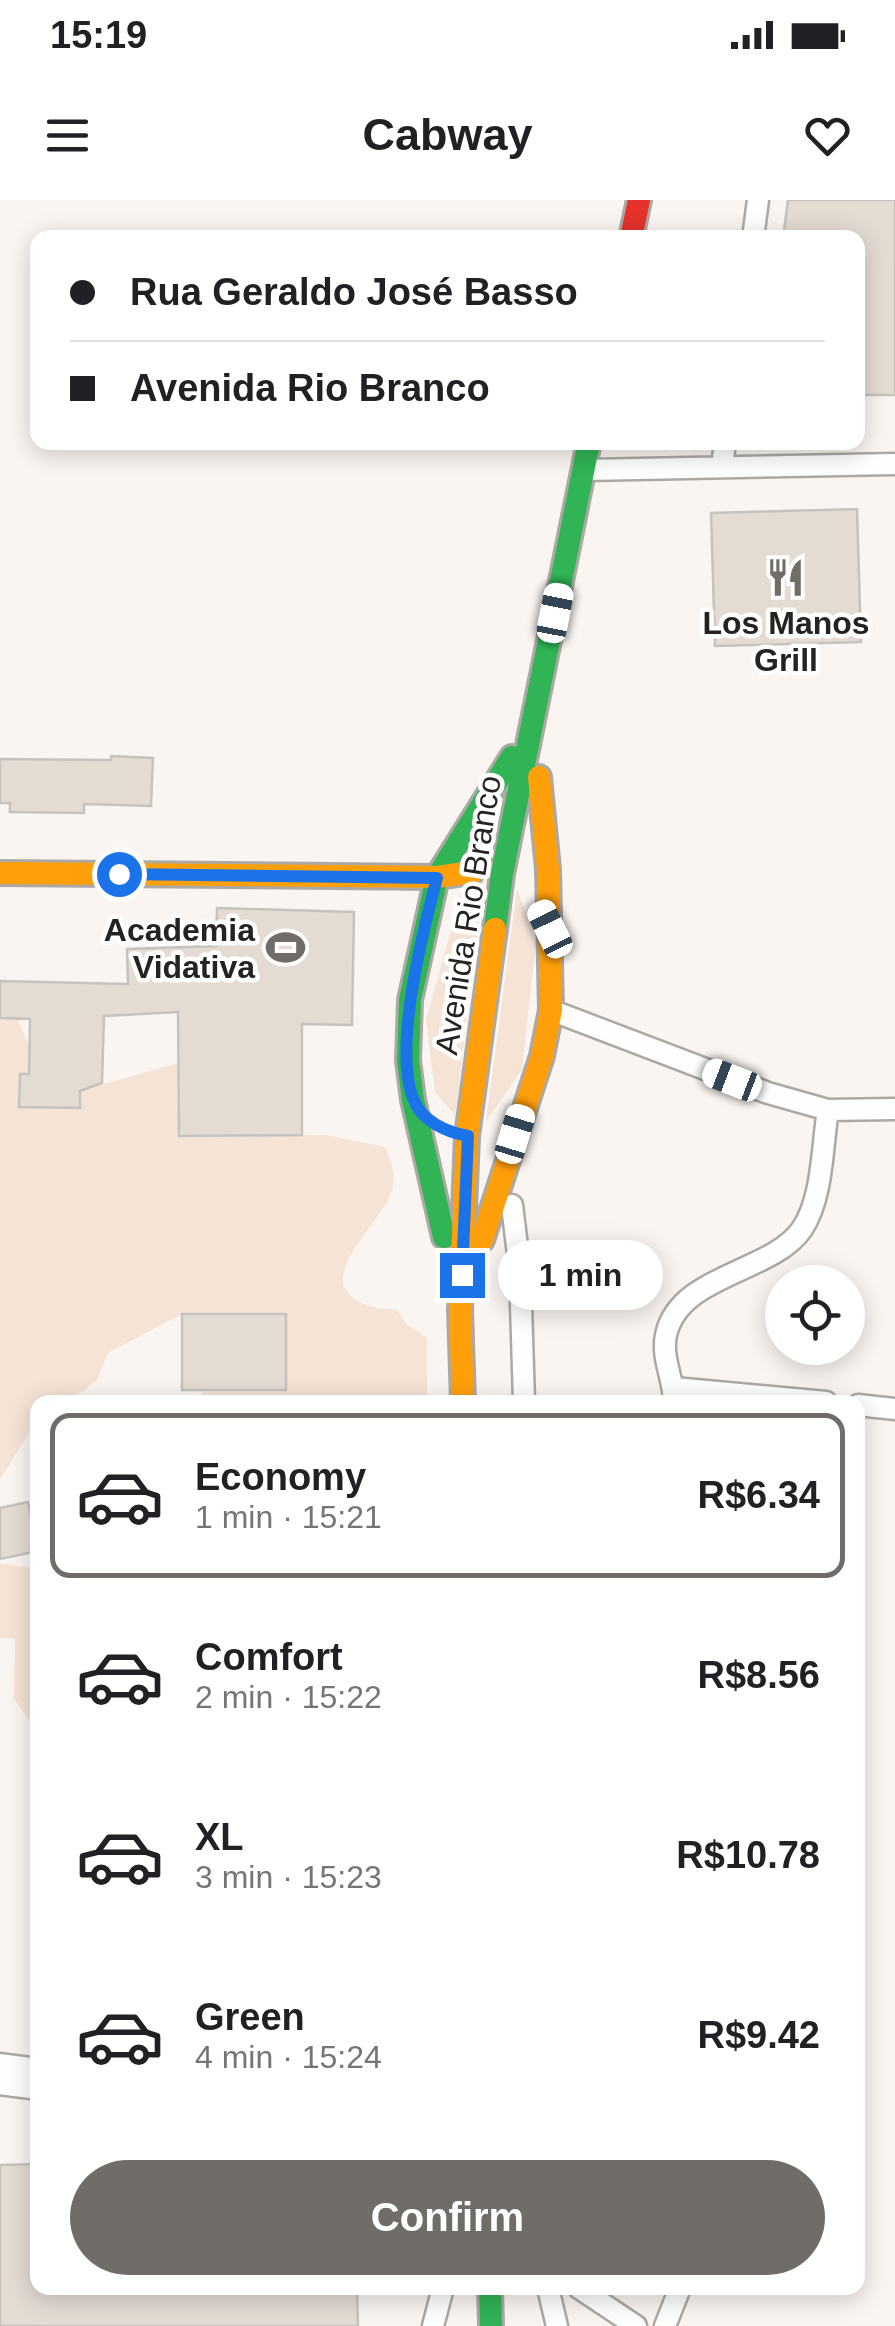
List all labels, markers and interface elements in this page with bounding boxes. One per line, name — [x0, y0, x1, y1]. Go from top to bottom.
text: 15:19 — [50, 14, 147, 56]
icon: menu — [40, 108, 95, 163]
icon: heart — [800, 108, 855, 163]
text: Cabway — [362, 109, 533, 160]
text: Rua Geraldo José Basso — [130, 271, 578, 313]
text: Avenida Rio Branco — [130, 367, 490, 409]
restaurant icon: Los Manos Grill — [765, 557, 807, 599]
car — [535, 581, 575, 645]
place label: Los Manos Grill — [702, 605, 870, 678]
street label: Avenida Rio Branco — [428, 773, 508, 1057]
route start — [97, 852, 142, 897]
car — [523, 895, 577, 963]
place label: Academia Vidativa — [104, 912, 255, 985]
sports icon: Academia Vidativa — [264, 927, 306, 969]
car — [699, 1055, 765, 1105]
car — [492, 1101, 538, 1167]
callout: 1 min — [497, 1240, 662, 1310]
route end — [440, 1253, 485, 1298]
text: 1 min — [539, 1257, 622, 1293]
map controls — [765, 1265, 865, 1365]
button: locate — [765, 1265, 865, 1365]
icon: car — [75, 1451, 165, 1541]
text: Economy — [195, 1456, 366, 1498]
text: R$6.34 — [697, 1474, 820, 1516]
text: 1 min · 15:21 — [195, 1499, 382, 1535]
icon: car — [75, 1631, 165, 1721]
text: Comfort — [195, 1636, 343, 1678]
text: R$8.56 — [697, 1654, 820, 1696]
text: 2 min · 15:22 — [195, 1679, 382, 1715]
icon: car — [75, 1811, 165, 1901]
text: XL — [195, 1816, 244, 1858]
text: R$10.78 — [676, 1834, 820, 1876]
text: 3 min · 15:23 — [195, 1859, 382, 1895]
icon: car — [75, 1991, 165, 2081]
text: Green — [195, 1996, 305, 2038]
text: R$9.42 — [697, 2014, 820, 2056]
text: 4 min · 15:24 — [195, 2039, 382, 2075]
button: Confirm — [70, 2160, 825, 2275]

